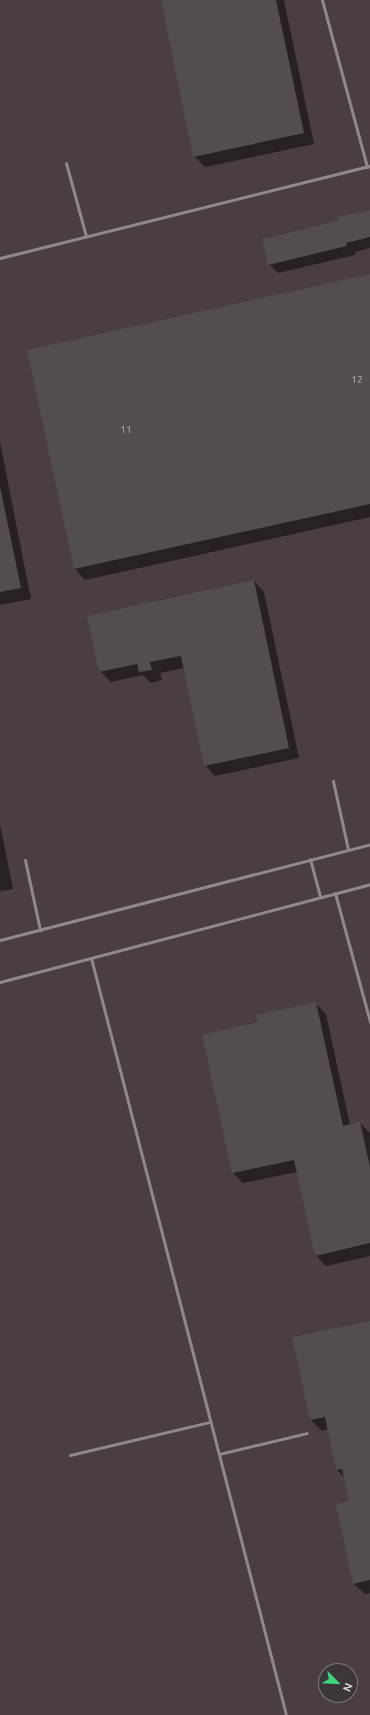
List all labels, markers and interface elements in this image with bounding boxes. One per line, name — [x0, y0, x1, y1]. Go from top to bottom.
house number: 12 — [351, 374, 363, 386]
house number: 11 — [120, 424, 132, 436]
north arrow — [318, 1663, 358, 1703]
text: N — [341, 1681, 355, 1694]

